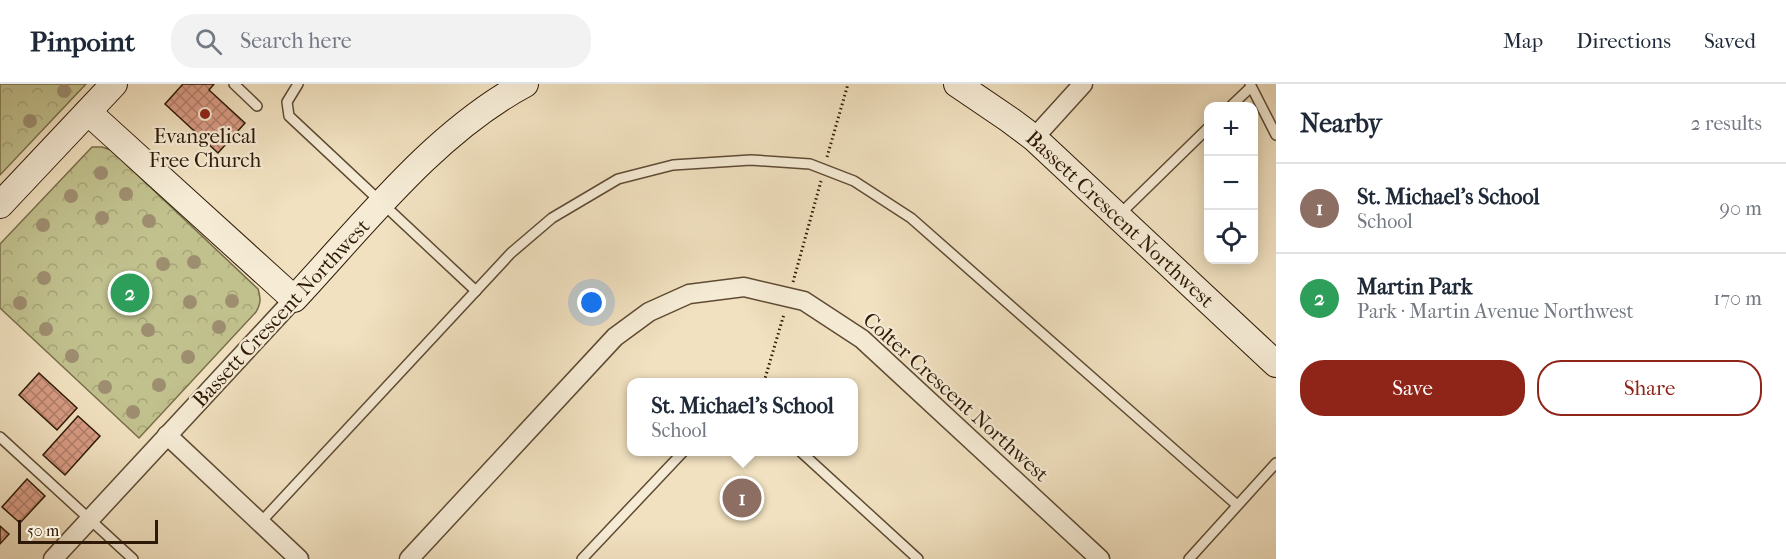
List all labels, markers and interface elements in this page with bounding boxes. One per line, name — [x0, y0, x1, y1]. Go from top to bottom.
search box — [171, 14, 591, 68]
text: Pinpoint — [30, 25, 135, 58]
icon: search — [192, 25, 225, 58]
text: Search here — [240, 28, 352, 54]
text: Map — [1503, 29, 1543, 53]
text: Directions — [1576, 29, 1671, 53]
text: Saved — [1704, 29, 1756, 53]
map controls — [1204, 102, 1258, 264]
button: + — [1204, 102, 1258, 156]
marker: Evangelical Free Church — [198, 107, 212, 121]
text: Nearby — [1300, 108, 1382, 139]
text: 2 results — [1691, 112, 1762, 135]
place label: Evangelical Free Church — [149, 124, 262, 172]
street label: Bassett Crescent Northwest — [1021, 126, 1219, 313]
button: − — [1204, 156, 1258, 210]
text: St. Michael's School — [1357, 184, 1540, 210]
text: 1 — [1316, 197, 1323, 220]
text: 90 m — [1720, 197, 1762, 220]
button: locate — [1204, 210, 1258, 264]
text: School — [1357, 210, 1413, 233]
street label: Bassett Crescent Northwest — [188, 214, 375, 412]
pin: 2 — [110, 270, 150, 316]
text: Martin Park — [1357, 274, 1472, 300]
text: 2 — [1314, 287, 1325, 310]
text: 170 m — [1713, 287, 1762, 310]
your location — [577, 288, 606, 317]
text: Park · Martin Avenue Northwest — [1357, 300, 1634, 323]
street label: Colter Crescent Northwest — [858, 307, 1054, 487]
button: Save — [1300, 360, 1525, 416]
button: Share — [1537, 360, 1762, 416]
popup — [627, 378, 858, 456]
text: St. Michael's School — [651, 393, 834, 419]
text: School — [651, 419, 707, 442]
pin: 1 — [722, 476, 762, 520]
scale bar — [18, 517, 158, 544]
text: 50 m — [27, 521, 59, 540]

